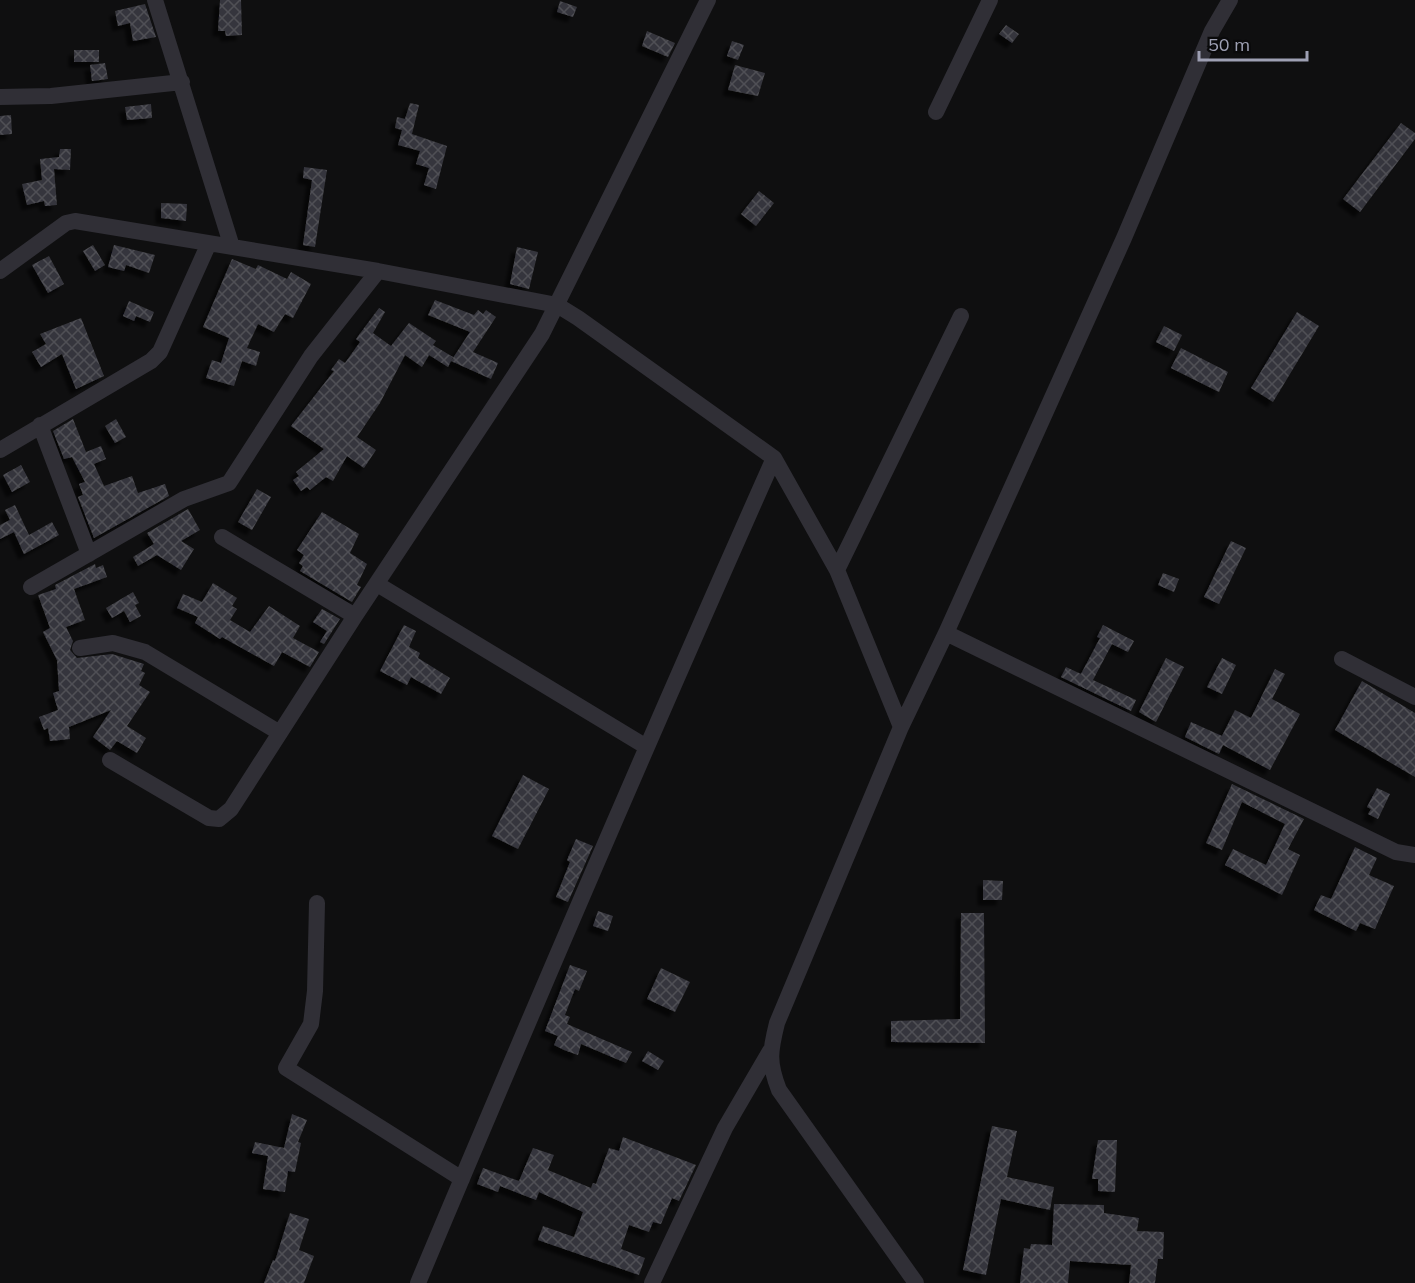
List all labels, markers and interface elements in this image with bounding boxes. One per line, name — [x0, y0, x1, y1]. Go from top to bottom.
scale bar — [1199, 24, 1307, 62]
text: 50 m — [1208, 33, 1250, 56]

